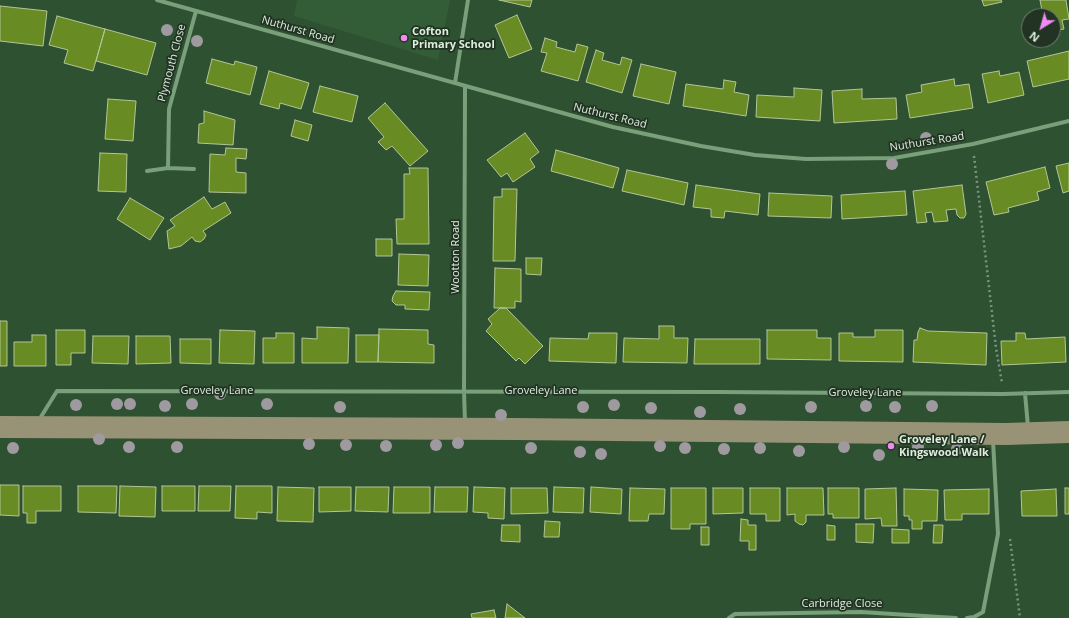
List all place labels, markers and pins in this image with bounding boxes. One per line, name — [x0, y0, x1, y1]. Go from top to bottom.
place label: Cofton Primary School — [412, 25, 495, 51]
marker: Cofton Primary School — [399, 33, 409, 43]
place label: Groveley Lane / Kingswood Walk — [899, 433, 989, 459]
marker: Groveley Lane / Kingswood Walk — [886, 441, 896, 451]

